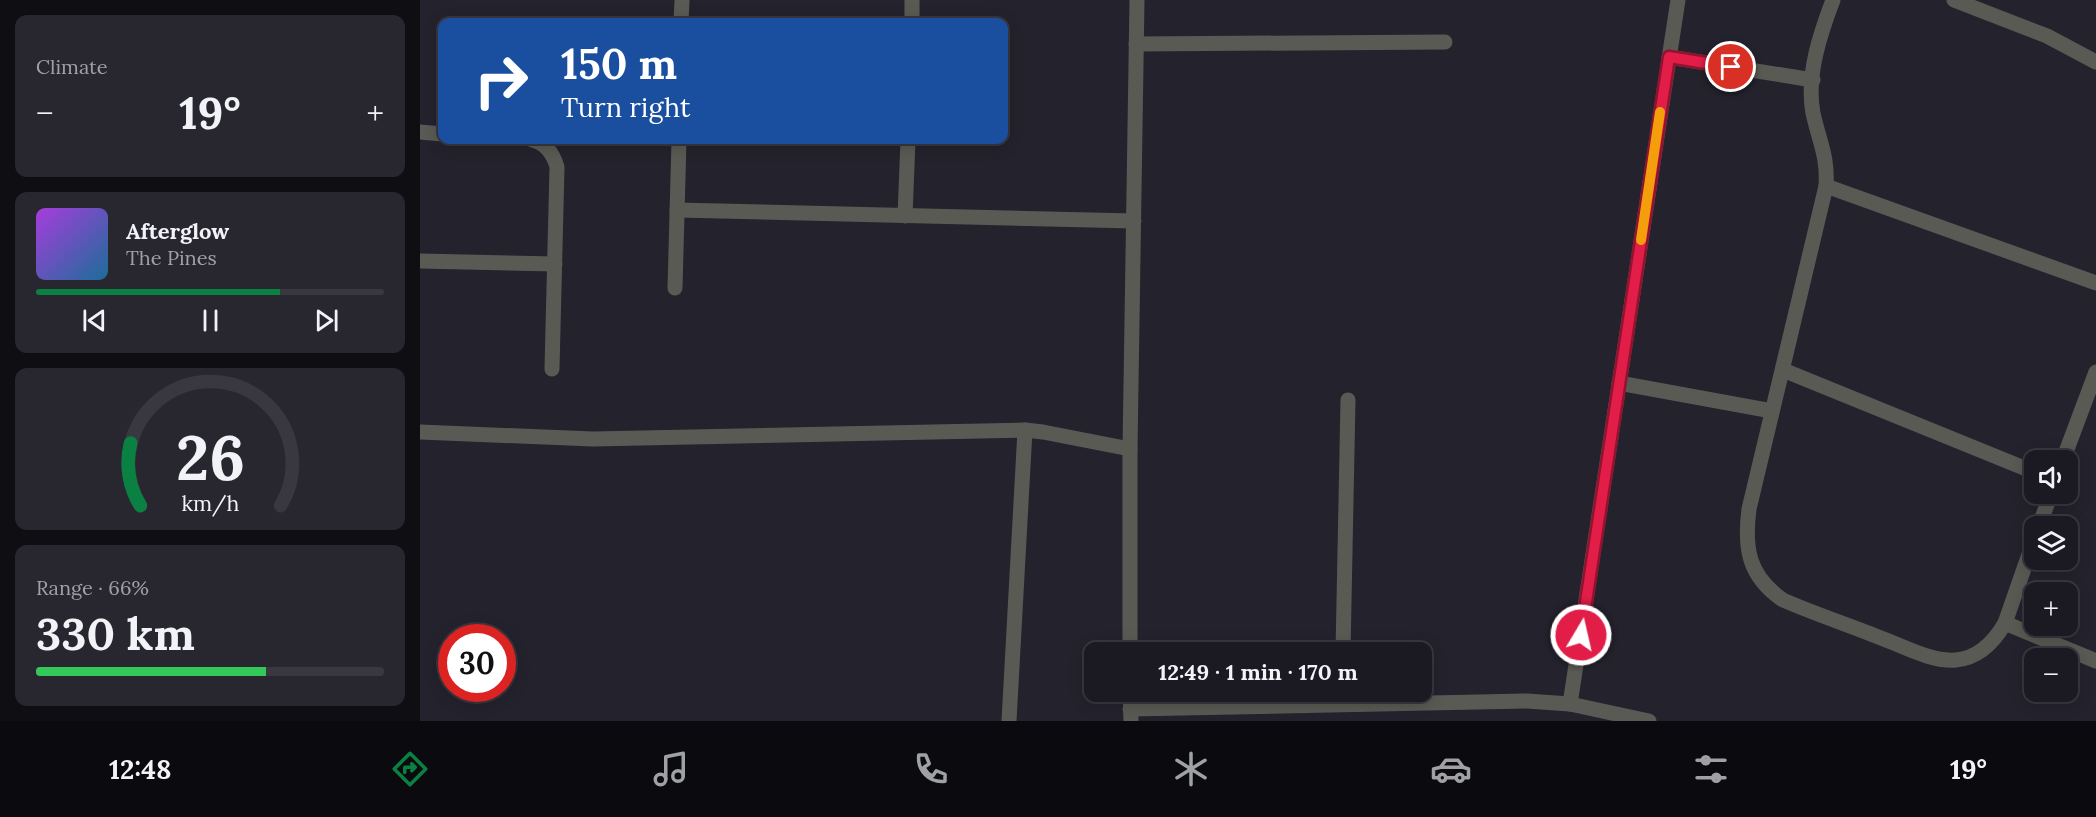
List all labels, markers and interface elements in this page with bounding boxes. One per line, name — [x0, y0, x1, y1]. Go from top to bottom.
text: 150 m — [561, 37, 677, 91]
pin — [1705, 41, 1756, 92]
icon: right — [462, 42, 540, 120]
icon: arrive — [1714, 50, 1747, 83]
text: Climate — [36, 54, 108, 79]
text: 19° — [179, 84, 241, 141]
text: Turn right — [561, 90, 690, 124]
text: − — [36, 92, 54, 134]
text: + — [366, 92, 384, 134]
text: Afterglow — [126, 217, 229, 245]
text: The Pines — [126, 245, 217, 270]
icon: previous — [78, 304, 111, 337]
icon: pause — [194, 304, 227, 337]
icon: next — [310, 304, 343, 337]
text: 26 — [175, 417, 245, 497]
map controls — [2024, 450, 2078, 702]
button: sound — [2024, 450, 2078, 504]
text: km/h — [181, 489, 239, 517]
button: layers — [2024, 516, 2078, 570]
text: Range · 66% — [36, 575, 149, 600]
button: + — [2024, 582, 2078, 636]
position arrow — [1549, 603, 1613, 667]
text: 330 km — [36, 605, 195, 662]
speed limit sign: 30 — [438, 624, 516, 702]
button: − — [2024, 648, 2078, 702]
text: 12:49 · 1 min · 170 m — [1158, 658, 1358, 686]
icon: directions — [389, 748, 431, 790]
icon: music — [650, 748, 692, 790]
icon: phone — [910, 748, 952, 790]
icon: climate — [1170, 748, 1212, 790]
icon: car — [1430, 748, 1472, 790]
icon: filters — [1690, 748, 1732, 790]
text: 12:48 — [109, 752, 171, 786]
text: 19° — [1950, 752, 1987, 786]

